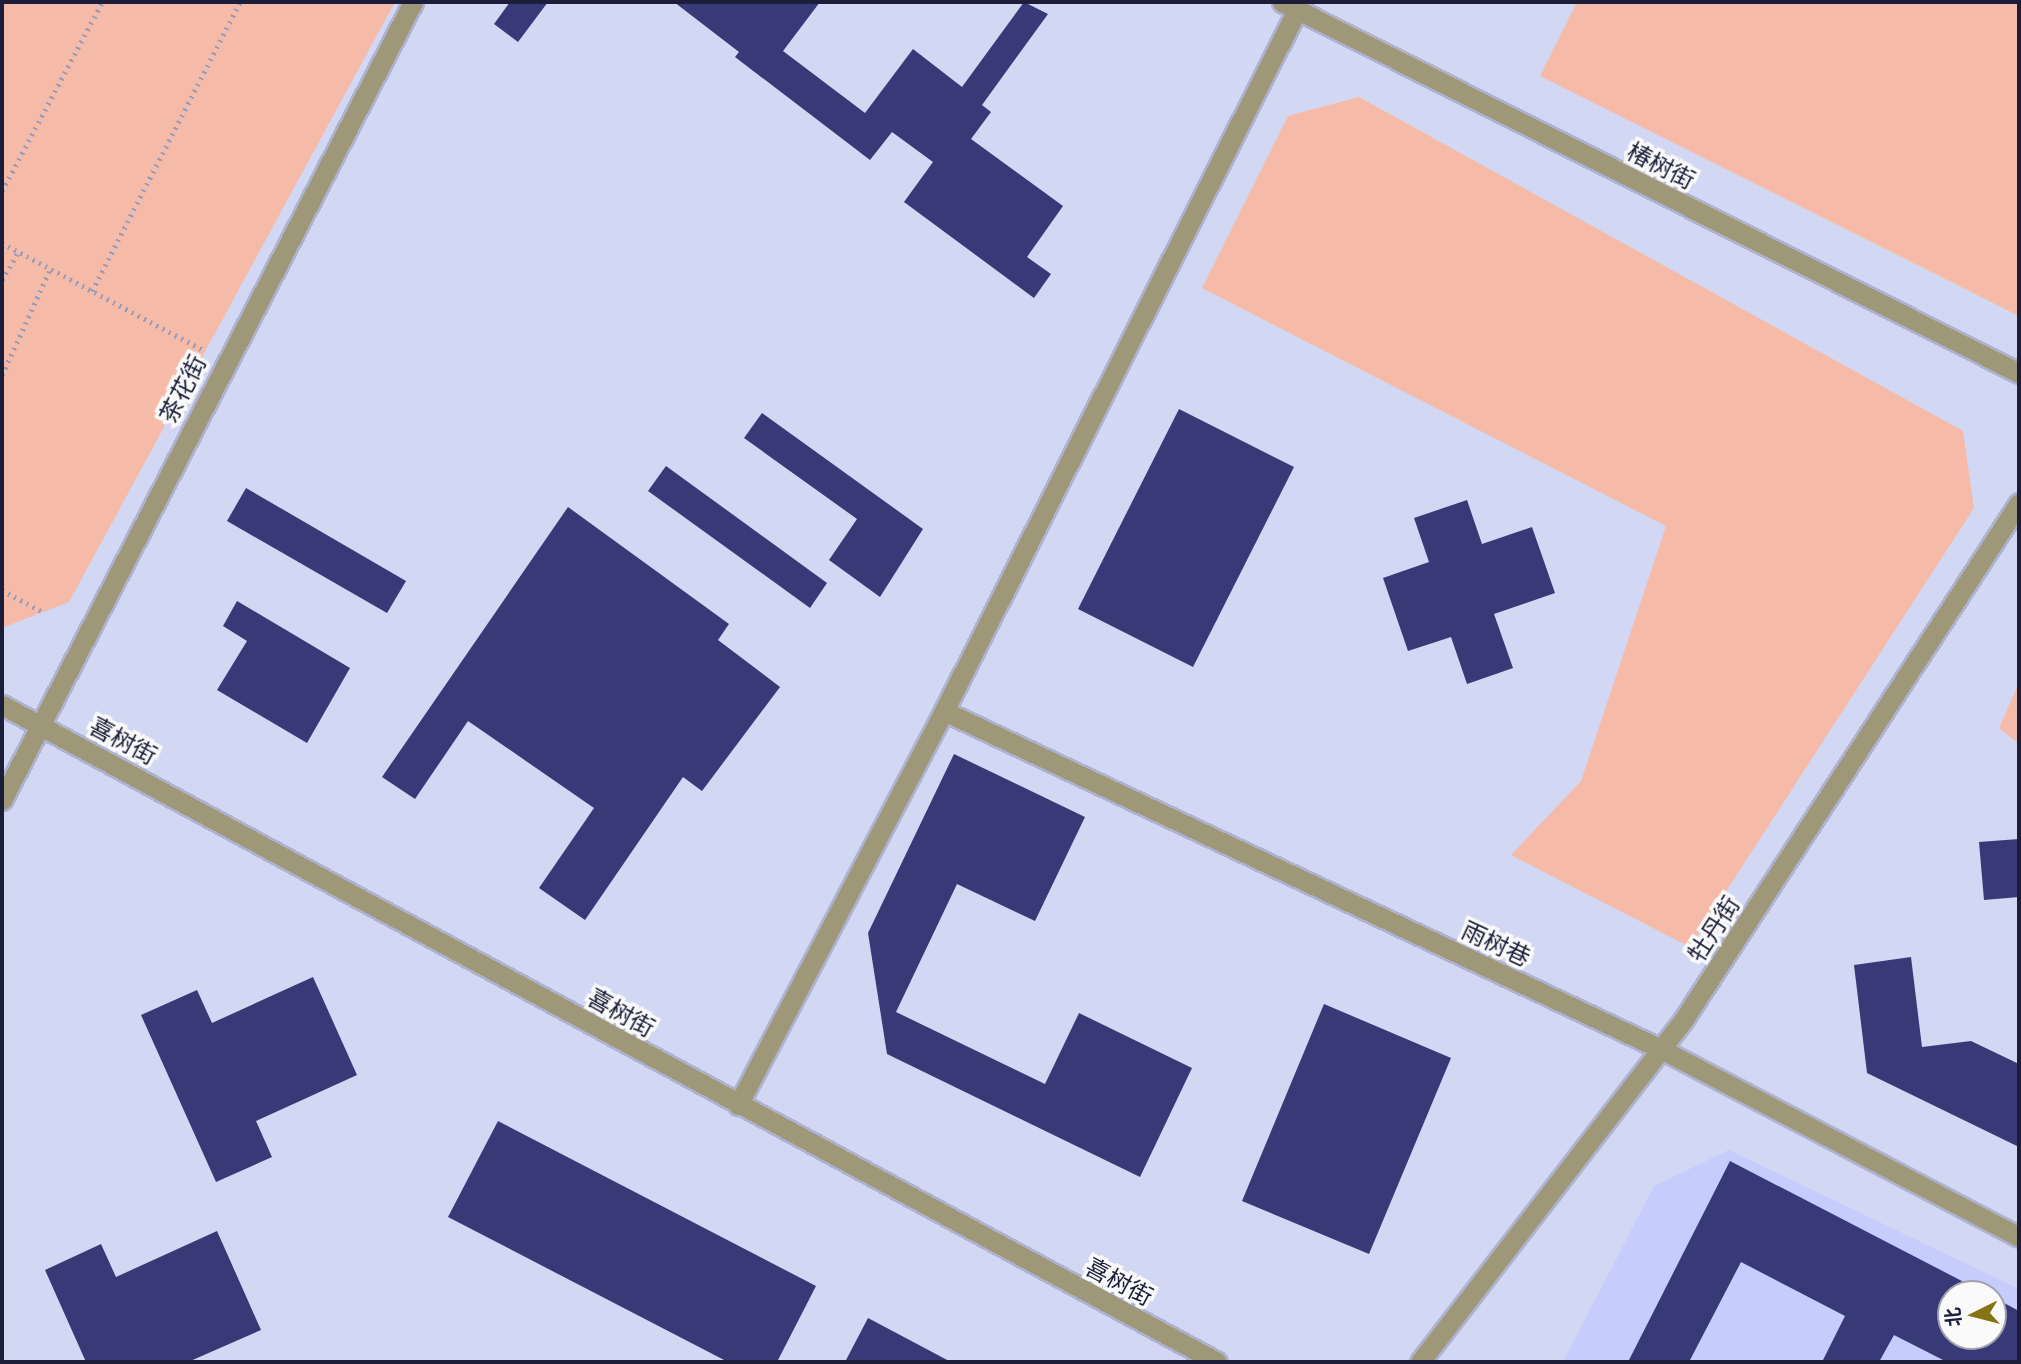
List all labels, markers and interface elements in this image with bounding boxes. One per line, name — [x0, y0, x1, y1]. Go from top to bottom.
street label: 椿树街 — [1622, 137, 1700, 195]
street label: 茶花街 — [154, 350, 212, 428]
street label: 喜树街 — [84, 711, 162, 771]
street label: 牡丹街 — [1682, 891, 1746, 967]
street label: 雨树巷 — [1457, 916, 1535, 972]
street label: 喜树街 — [583, 983, 659, 1043]
street label: 喜树街 — [1080, 1252, 1158, 1312]
north arrow — [1937, 1280, 2007, 1350]
text: 北 — [1939, 1306, 1967, 1328]

